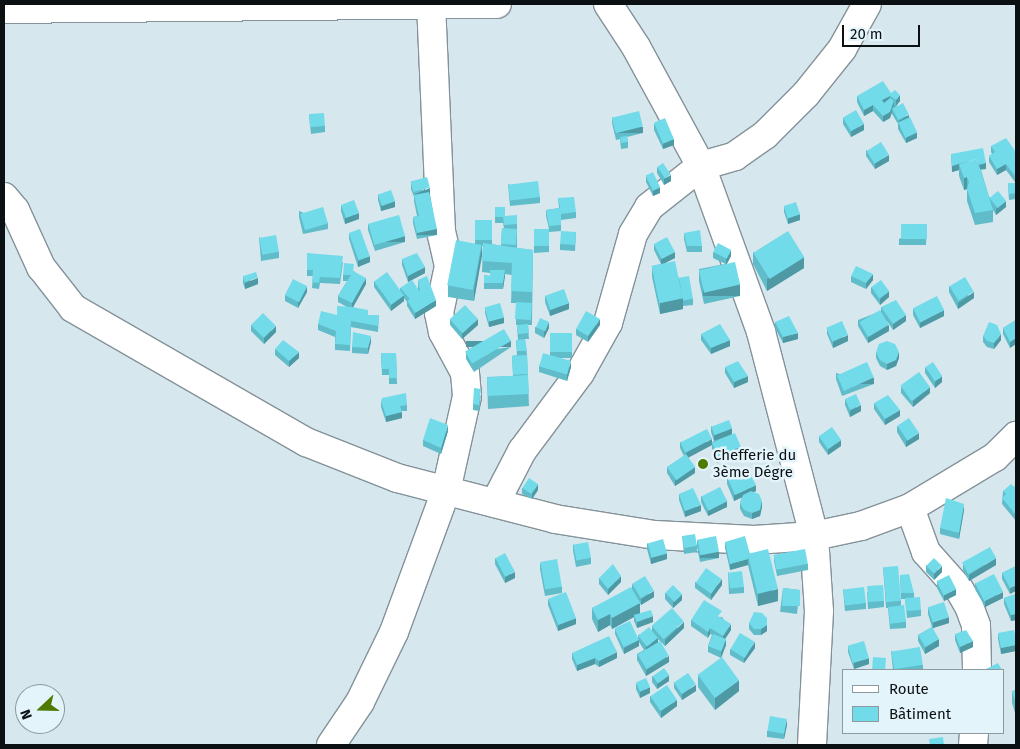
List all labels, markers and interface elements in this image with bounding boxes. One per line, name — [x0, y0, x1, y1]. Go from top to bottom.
scale bar — [845, 15, 922, 47]
text: 20 m — [850, 25, 883, 43]
place label: Chefferie du 3ème Dégre — [713, 446, 796, 481]
marker: Chefferie du 3ème Dégre — [697, 458, 709, 470]
legend — [842, 669, 1005, 734]
text: Route — [889, 680, 929, 698]
north arrow — [15, 684, 65, 734]
text: Bâtiment — [889, 705, 951, 723]
text: N — [17, 707, 36, 722]

